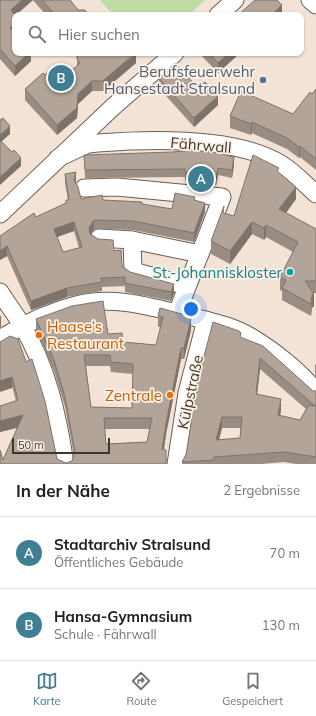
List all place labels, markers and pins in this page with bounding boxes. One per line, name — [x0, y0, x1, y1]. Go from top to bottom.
place label: Berufsfeuerwehr Hansestadt Stralsund — [104, 62, 256, 98]
pin: B — [48, 63, 74, 93]
marker: Berufsfeuerwehr Hansestadt Stralsund — [258, 75, 268, 85]
pin: A — [188, 164, 214, 194]
place label: St.-Johanniskloster — [153, 263, 283, 282]
marker: St.-Johanniskloster — [285, 267, 295, 277]
place label: Haase‘s Restaurant — [47, 317, 124, 353]
marker: Haase‘s Restaurant — [34, 330, 44, 340]
place label: Zentrale — [105, 386, 162, 405]
marker: Zentrale — [165, 390, 175, 400]

